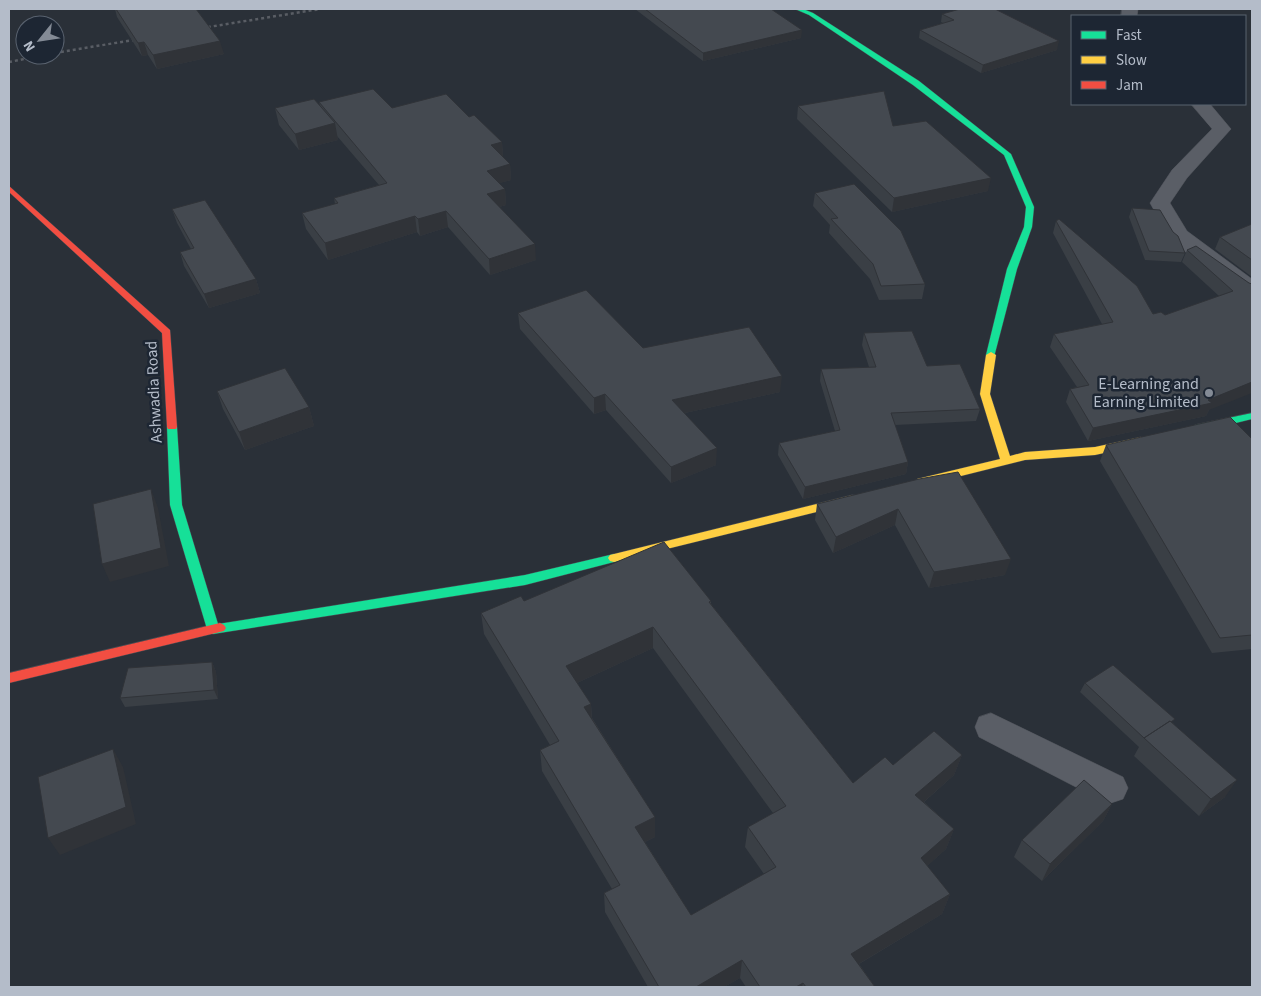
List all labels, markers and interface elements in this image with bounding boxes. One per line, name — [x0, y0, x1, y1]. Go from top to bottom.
north arrow — [15, 15, 65, 65]
legend — [1071, 15, 1246, 105]
text: Fast — [1116, 25, 1142, 46]
text: N — [19, 37, 41, 55]
text: Slow — [1116, 50, 1147, 71]
text: Jam — [1116, 75, 1143, 96]
street label: Ashwadia Road — [140, 340, 168, 444]
place label: E-Learning and Earning Limited — [1093, 373, 1199, 413]
marker: E-Learning and Earning Limited — [1203, 387, 1215, 399]

